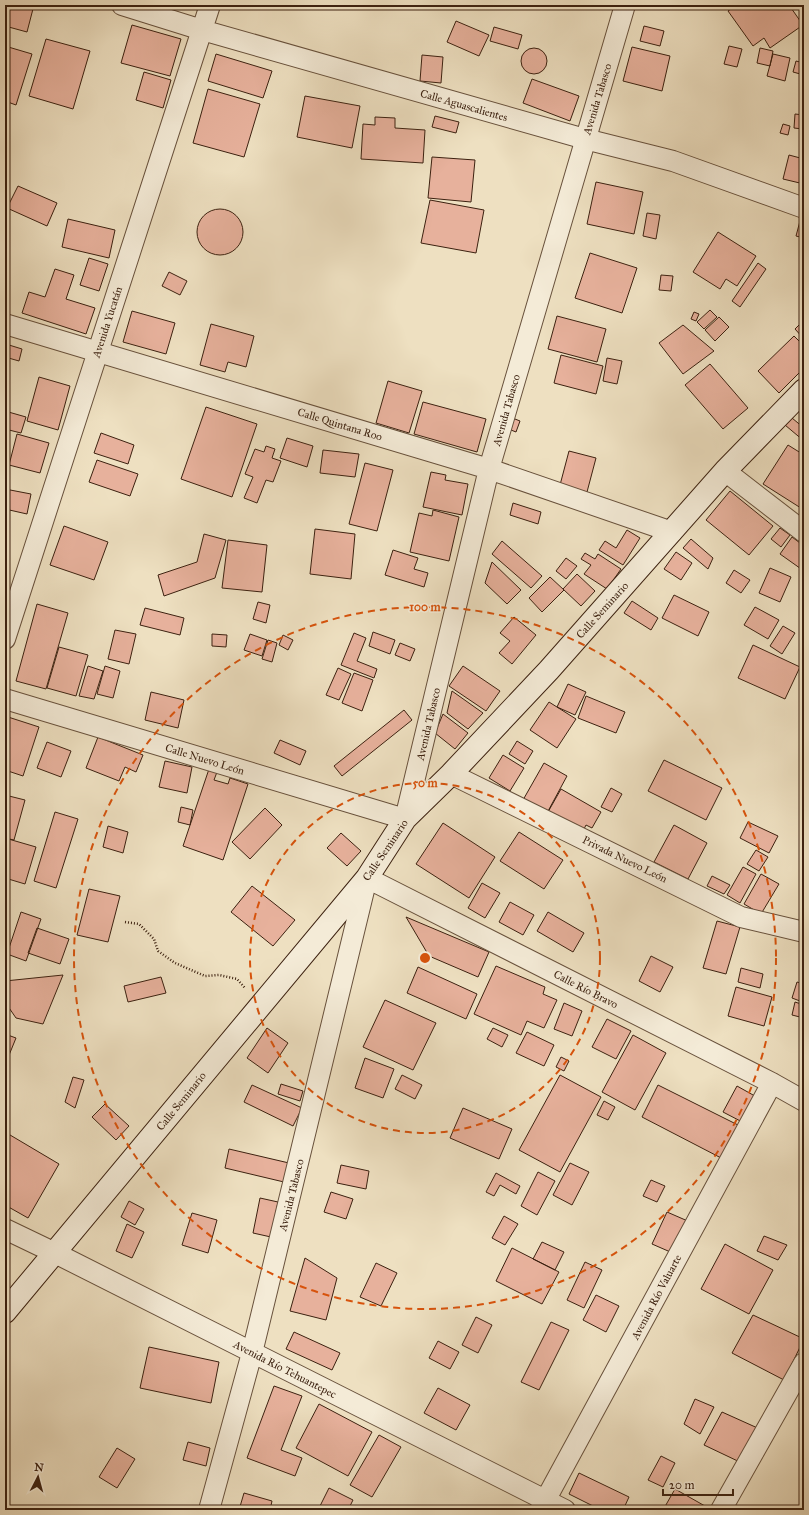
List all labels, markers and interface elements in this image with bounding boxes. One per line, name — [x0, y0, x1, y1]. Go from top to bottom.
street label: Avenida Tabasco — [580, 62, 615, 137]
street label: Calle Aguascalientes — [419, 87, 509, 124]
street label: Avenida Yucatán — [90, 285, 125, 360]
street label: Avenida Tabasco — [490, 372, 523, 448]
street label: Calle Quintana Roo — [296, 405, 384, 444]
street label: Calle Seminario — [574, 579, 631, 641]
text: 100 m — [409, 600, 442, 614]
street label: Avenida Tabasco — [414, 686, 443, 763]
street label: Calle Nuevo León — [164, 741, 246, 778]
text: 50 m — [412, 776, 439, 790]
street label: Calle Seminario — [360, 817, 411, 884]
street label: Privada Nuevo León — [580, 833, 669, 886]
centre of rings — [418, 951, 432, 965]
street label: Calle Río Bravo — [551, 968, 620, 1011]
street label: Calle Seminario — [154, 1069, 209, 1133]
street label: Avenida Tabasco — [276, 1157, 307, 1234]
street label: Avenida Río Valuarte — [628, 1252, 685, 1343]
street label: Avenida Río Tehuantepec — [230, 1337, 339, 1401]
north arrow — [18, 1457, 58, 1497]
text: N — [34, 1461, 45, 1475]
scale bar — [663, 1471, 733, 1497]
text: 20 m — [669, 1478, 695, 1492]

